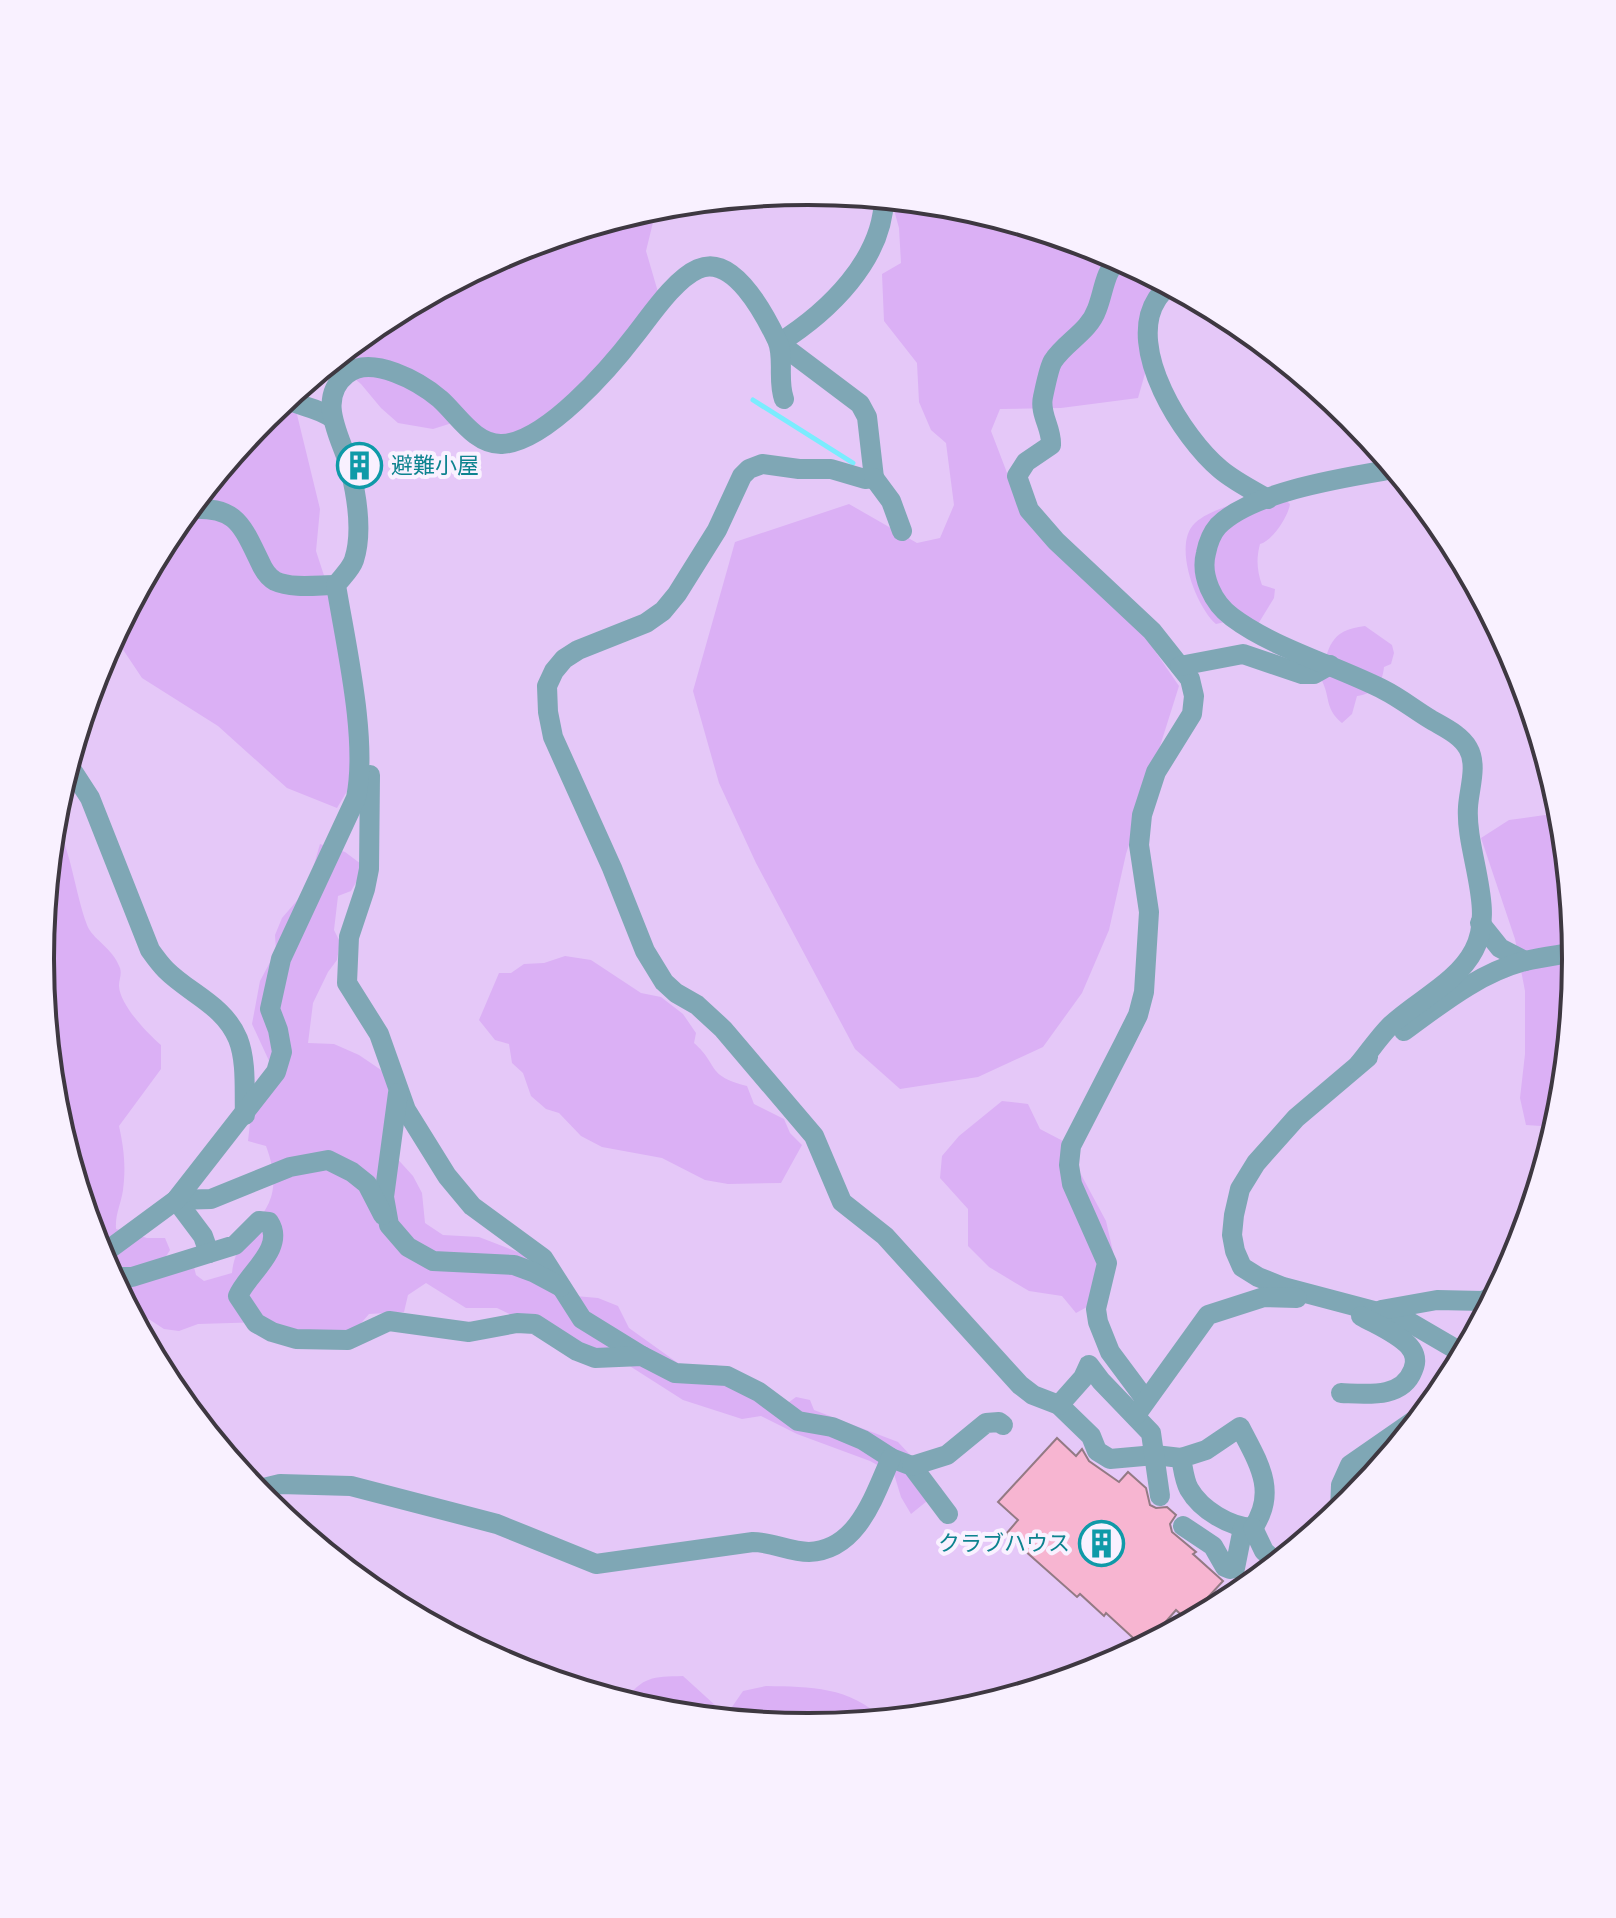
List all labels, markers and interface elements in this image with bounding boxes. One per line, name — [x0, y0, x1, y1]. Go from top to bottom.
building icon: 避難小屋 — [336, 441, 384, 489]
place label: 避難小屋 — [391, 451, 479, 478]
building icon: クラブハウス — [1077, 1519, 1125, 1567]
place label: クラブハウス — [938, 1529, 1070, 1556]

